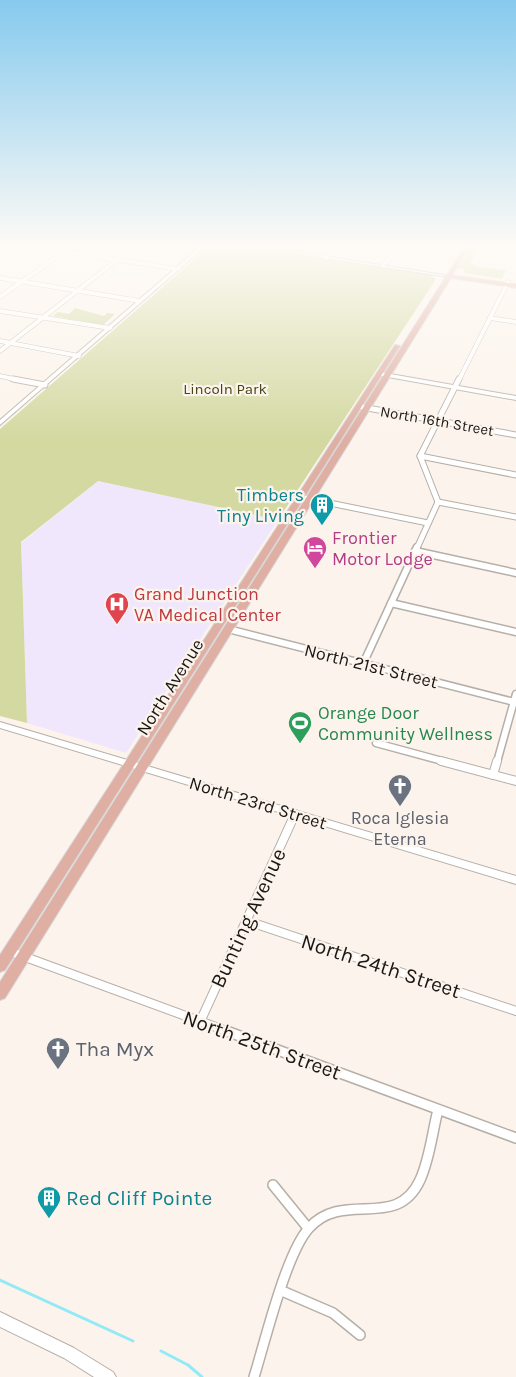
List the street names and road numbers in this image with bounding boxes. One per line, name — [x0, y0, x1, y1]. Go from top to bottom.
street label: North 16th Street — [379, 402, 496, 440]
street label: North Avenue — [132, 635, 208, 739]
street label: North 21st Street — [302, 639, 440, 693]
street label: North 23rd Street — [187, 772, 330, 834]
street label: Bunting Avenue — [205, 844, 291, 992]
street label: North 24th Street — [298, 929, 464, 1003]
street label: North 25th Street — [180, 1005, 344, 1085]

